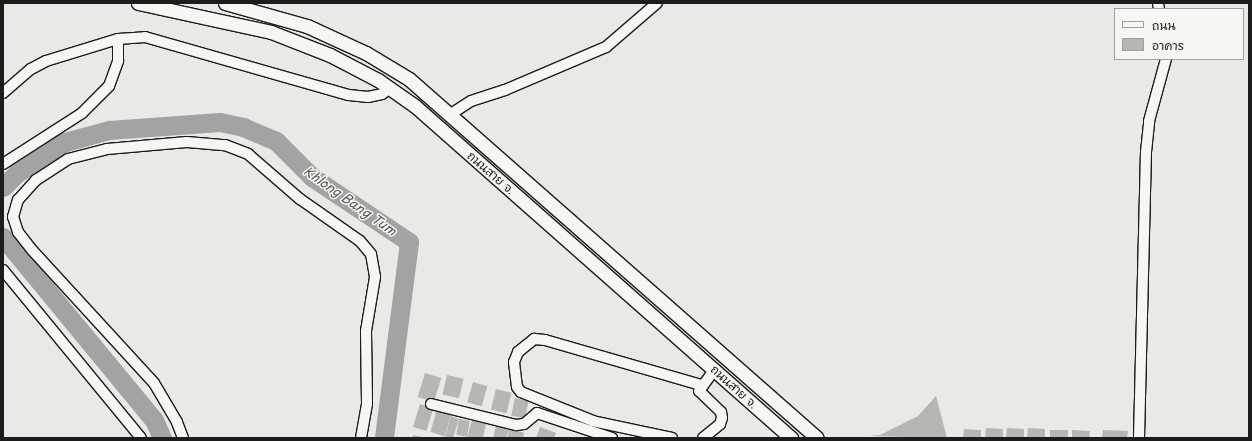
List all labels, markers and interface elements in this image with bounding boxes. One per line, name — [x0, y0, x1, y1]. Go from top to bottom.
legend — [1114, 8, 1244, 60]
text: ถนน — [1152, 16, 1176, 34]
text: อาคาร — [1152, 36, 1184, 54]
street label: ถนนสาย จ. — [464, 148, 518, 198]
water label: Khlong Bang Tum — [301, 163, 399, 239]
street label: ถนนสาย จ. — [708, 362, 760, 412]

